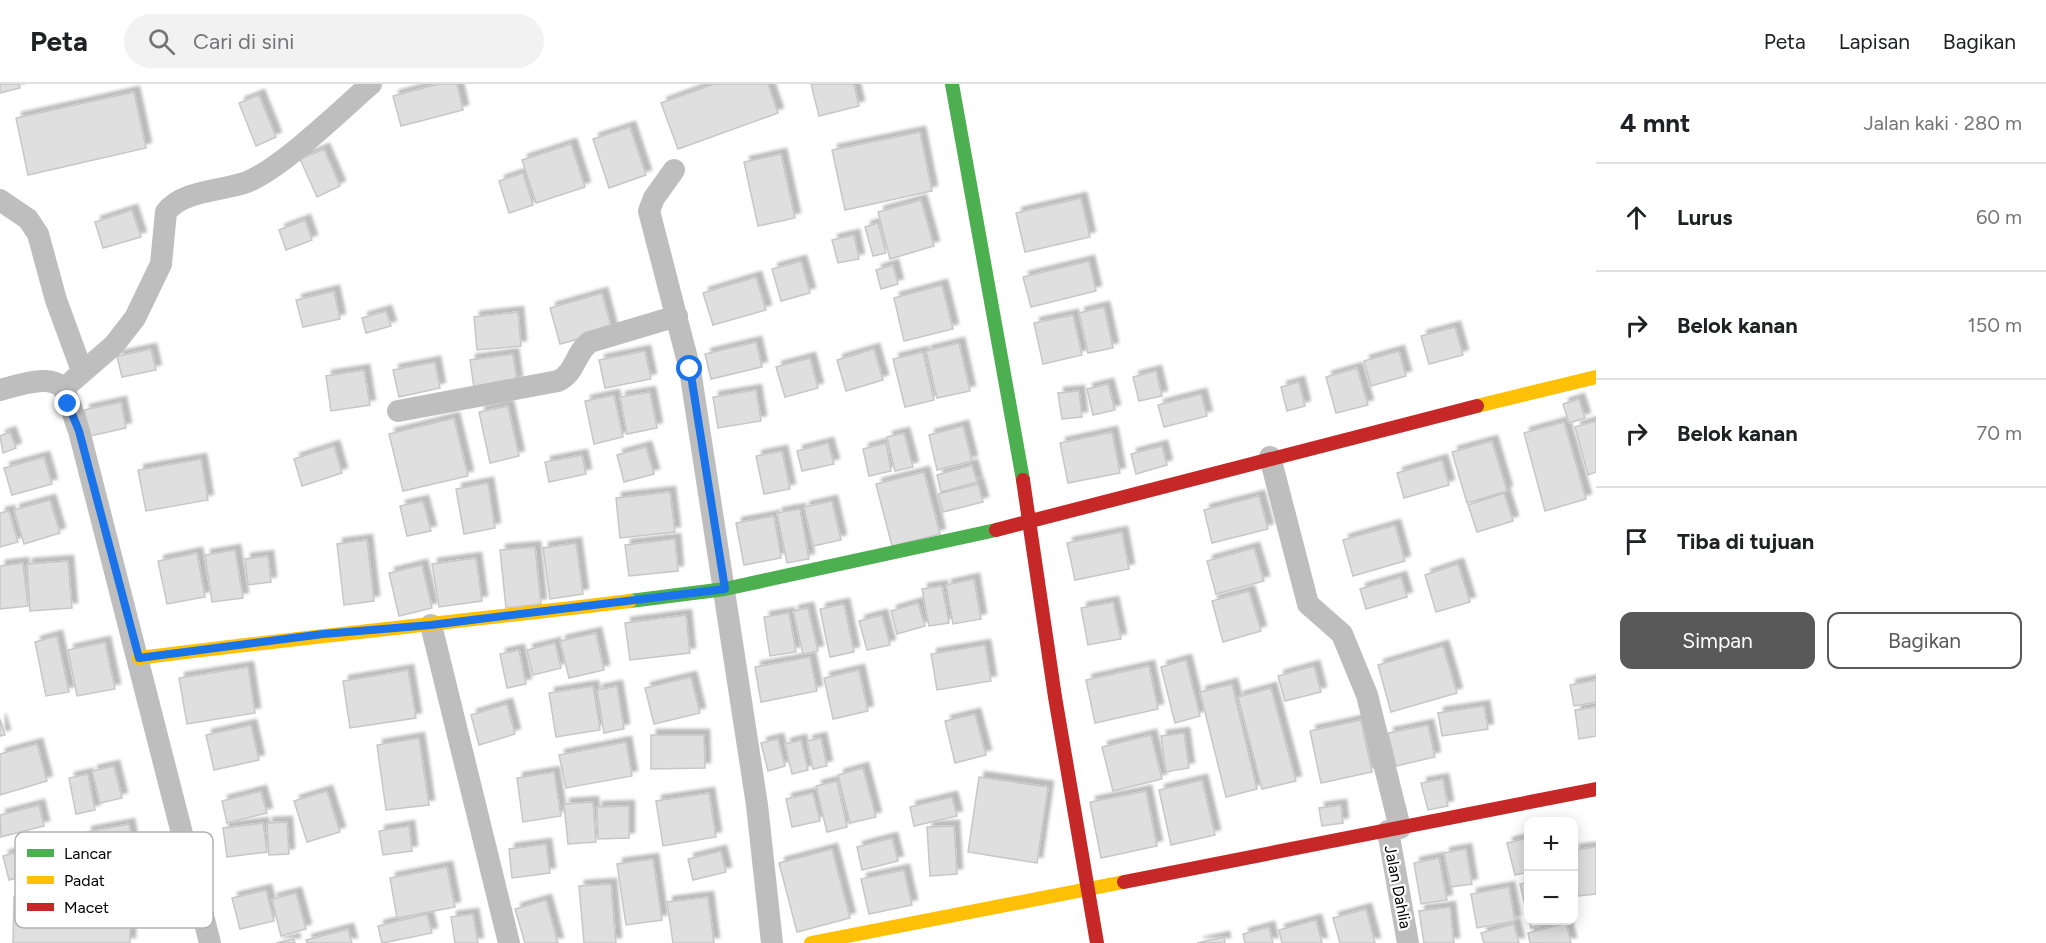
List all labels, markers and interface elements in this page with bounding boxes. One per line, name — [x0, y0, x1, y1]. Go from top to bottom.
search box — [124, 14, 544, 68]
text: Peta — [30, 24, 88, 58]
icon: search — [145, 25, 178, 58]
text: Cari di sini — [193, 28, 294, 55]
text: Peta — [1764, 29, 1806, 54]
text: Lapisan — [1839, 29, 1910, 54]
text: Bagikan — [1943, 29, 2016, 54]
text: 4 mnt — [1620, 107, 1691, 139]
text: Jalan kaki · 280 m — [1864, 111, 2022, 135]
icon: ahead — [1620, 201, 1653, 234]
text: Lurus — [1677, 204, 1732, 231]
text: 60 m — [1976, 205, 2022, 229]
icon: right — [1620, 309, 1653, 342]
text: Belok kanan — [1677, 312, 1798, 339]
text: 150 m — [1967, 313, 2022, 337]
route start — [676, 355, 702, 381]
route end — [54, 390, 80, 416]
icon: right — [1620, 417, 1653, 450]
text: Belok kanan — [1677, 420, 1798, 447]
text: 70 m — [1976, 421, 2022, 445]
icon: arrive — [1620, 525, 1653, 558]
text: Tiba di tujuan — [1677, 528, 1814, 555]
button: Simpan — [1620, 612, 1815, 669]
button: Bagikan — [1827, 612, 2022, 669]
map controls — [1524, 817, 1578, 925]
button: + — [1524, 817, 1578, 871]
legend — [15, 832, 213, 928]
text: Lancar — [64, 844, 112, 863]
street label: Jalan Dahlia — [1381, 844, 1415, 930]
text: Padat — [64, 871, 105, 890]
button: − — [1524, 871, 1578, 925]
text: Macet — [64, 898, 109, 917]

